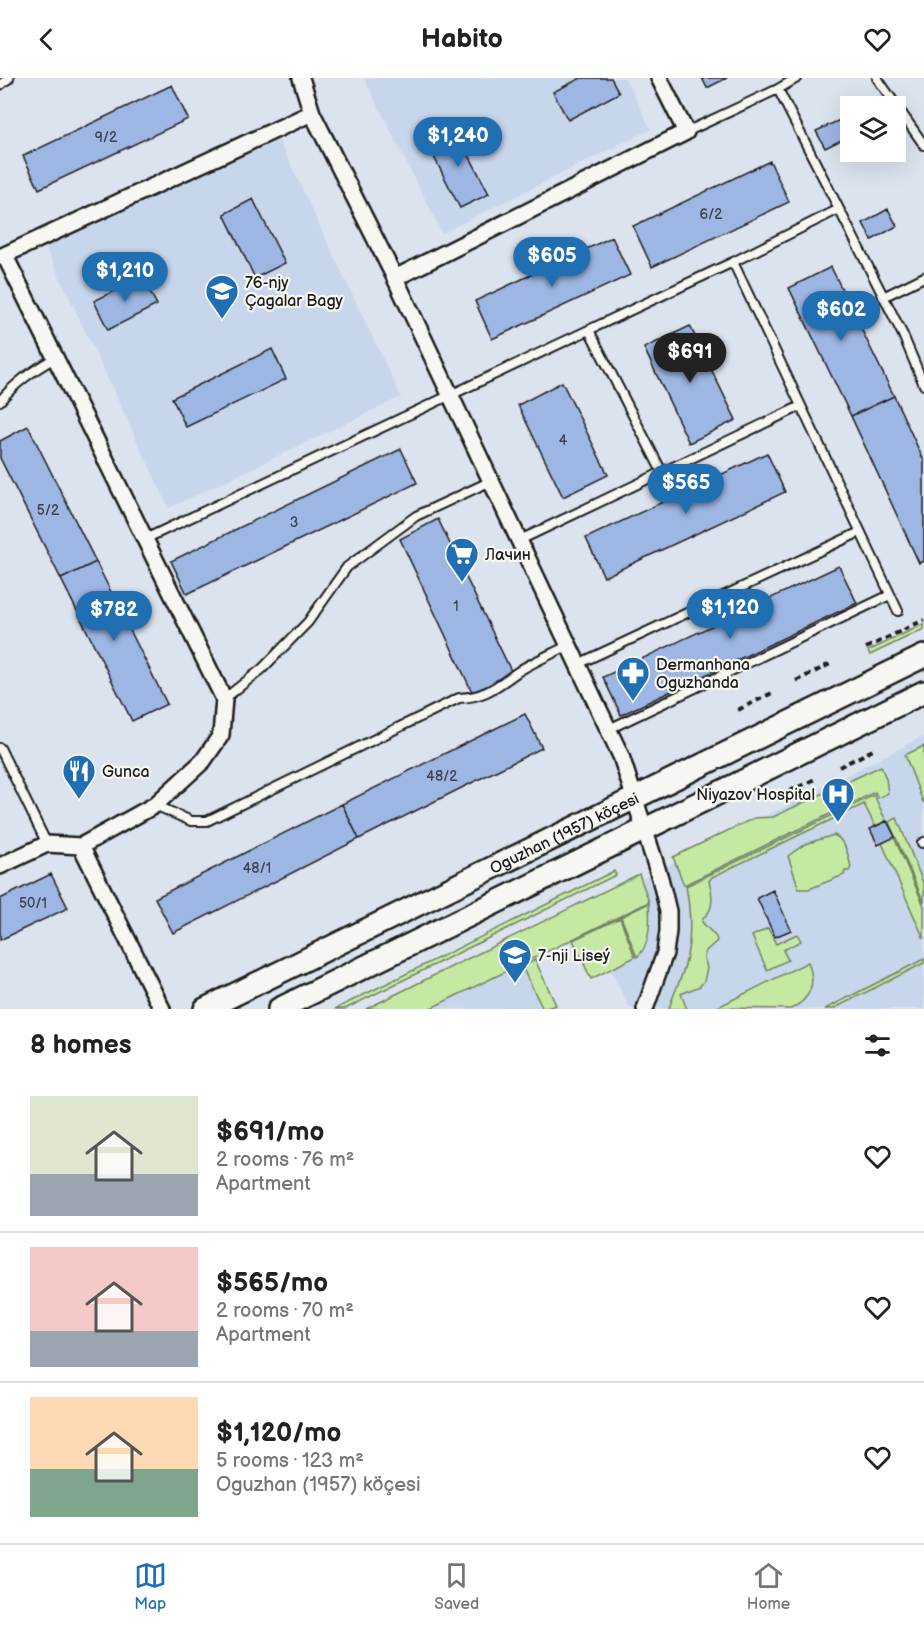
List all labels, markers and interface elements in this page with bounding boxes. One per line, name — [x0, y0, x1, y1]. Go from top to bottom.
icon: back — [30, 23, 63, 56]
text: Habito — [421, 23, 503, 55]
icon: heart — [861, 23, 894, 56]
map controls — [840, 96, 906, 162]
button: layers — [840, 96, 906, 162]
pin: $1,240 — [409, 117, 507, 168]
text: $1,240 — [427, 124, 489, 148]
house number: 9/2 — [95, 129, 118, 146]
house number: 6/2 — [699, 206, 723, 223]
pin: $605 — [516, 237, 588, 288]
text: $605 — [527, 244, 577, 268]
pin: $1,210 — [76, 252, 174, 303]
text: $1,210 — [96, 259, 154, 283]
school or university icon: 76-njy Çagalar Bagy — [204, 273, 240, 320]
place label: 76-njy Çagalar Bagy — [245, 274, 344, 311]
pin: $602 — [805, 291, 877, 342]
text: $602 — [816, 298, 866, 322]
pin: $691 — [654, 333, 726, 384]
text: $691 — [667, 340, 713, 364]
house number: 4 — [559, 432, 568, 449]
pin: $565 — [650, 464, 722, 515]
text: $565 — [662, 471, 710, 495]
house number: 5/2 — [37, 502, 60, 519]
house number: 3 — [290, 514, 298, 531]
supermarket icon: Лачин — [444, 536, 480, 583]
place label: Лачин — [484, 546, 531, 565]
pin: $1,120 — [681, 589, 779, 640]
pin: $782 — [78, 591, 150, 642]
text: $1,120 — [701, 596, 759, 620]
text: $782 — [90, 598, 138, 622]
house number: 1 — [453, 598, 459, 615]
pharmacy icon: Dermanhana Oguzhanda — [615, 655, 651, 702]
place label: Dermanhana Oguzhanda — [656, 656, 750, 693]
restaurant icon: Gunca — [61, 753, 97, 800]
place label: Gunca — [102, 763, 150, 782]
house number: 48/2 — [426, 768, 458, 785]
hospital icon: Niyazov Hospital — [820, 776, 856, 823]
place label: Niyazov Hospital — [696, 786, 815, 805]
street label: Oguzhan (1957) köçesi — [487, 789, 642, 879]
house number: 48/1 — [243, 860, 271, 877]
house number: 50/1 — [19, 895, 47, 912]
school or university icon: 7-nji Liseý — [497, 937, 533, 984]
place label: 7-nji Liseý — [538, 947, 611, 966]
icon: filters — [861, 1029, 894, 1062]
text: 8 homes — [30, 1030, 132, 1061]
text: $691/mo — [216, 1117, 324, 1148]
icon: home — [78, 1120, 150, 1192]
icon: heart — [861, 1140, 894, 1173]
text: 2 rooms · 76 m² — [216, 1148, 354, 1172]
text: Apartment — [216, 1172, 311, 1196]
text: $565/mo — [216, 1268, 328, 1299]
icon: home — [78, 1271, 150, 1343]
icon: heart — [861, 1291, 894, 1324]
text: 2 rooms · 70 m² — [216, 1299, 354, 1323]
text: Apartment — [216, 1323, 311, 1347]
text: $1,120/mo — [216, 1418, 341, 1449]
icon: home — [78, 1421, 150, 1493]
icon: heart — [861, 1441, 894, 1474]
text: 5 rooms · 123 m² — [216, 1449, 364, 1473]
text: Oguzhan (1957) köçesi — [216, 1473, 421, 1497]
tab: Map — [134, 1559, 167, 1614]
tab: Saved — [434, 1559, 479, 1614]
tab: Home — [747, 1559, 790, 1614]

